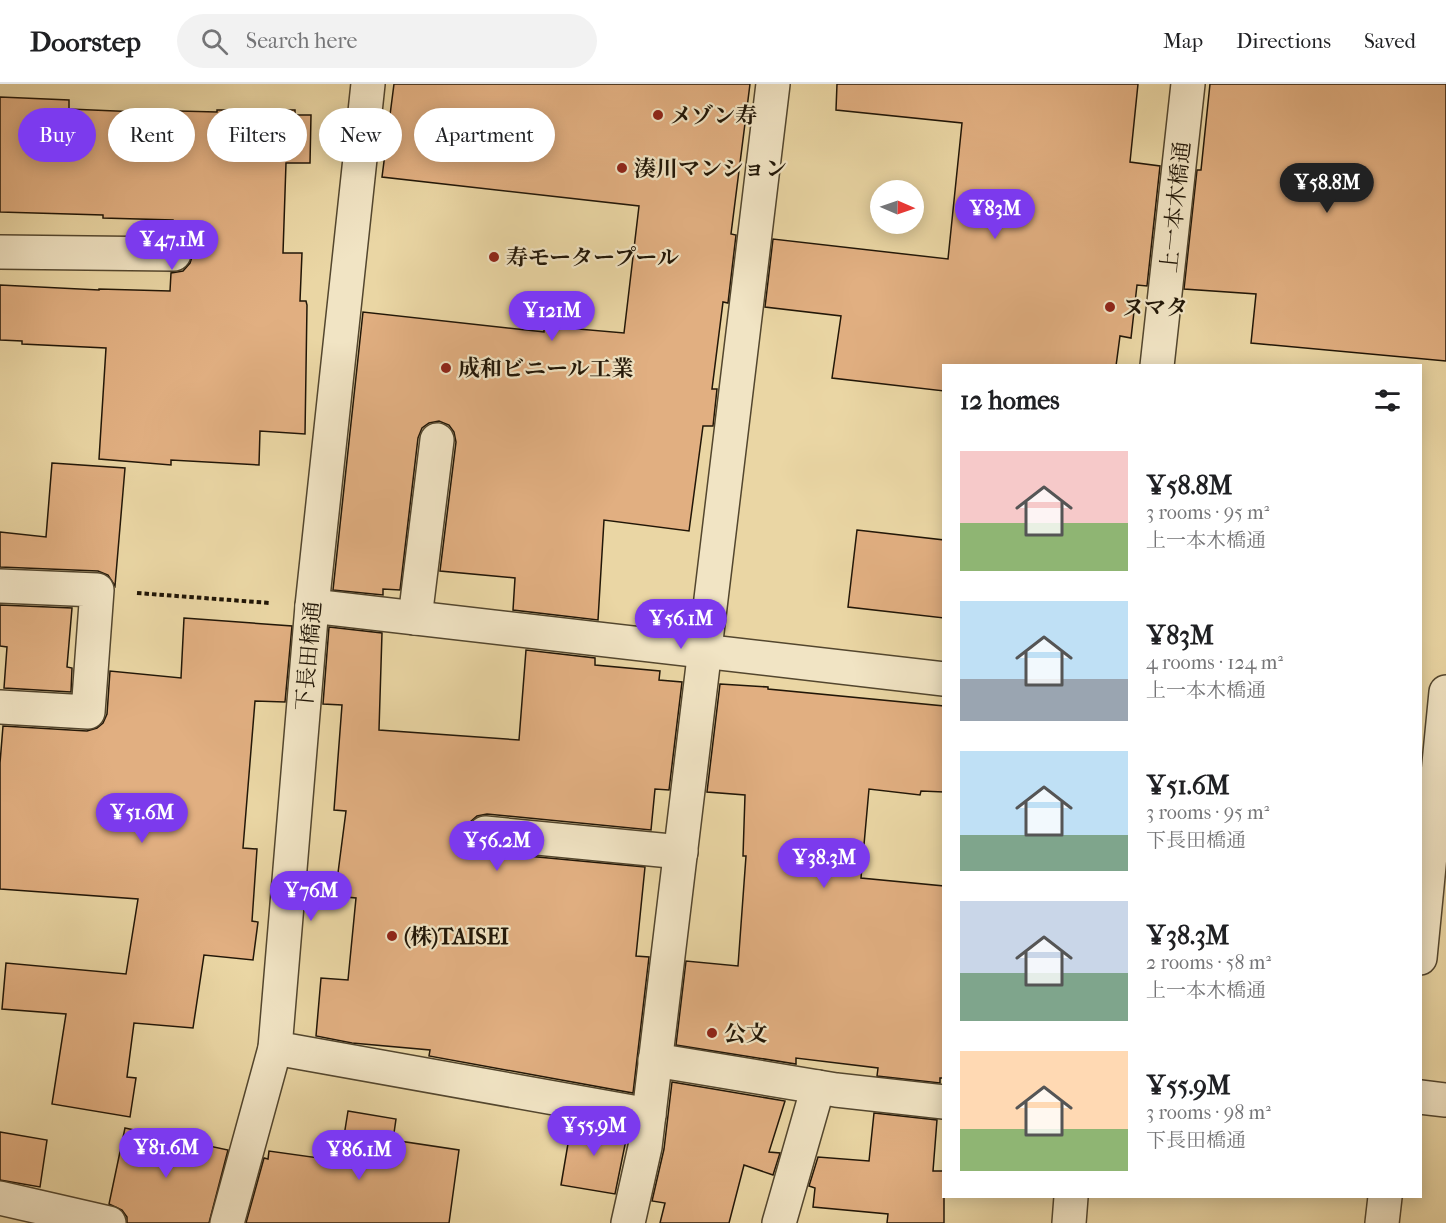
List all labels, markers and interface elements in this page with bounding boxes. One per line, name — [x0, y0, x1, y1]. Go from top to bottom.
search box — [177, 14, 597, 68]
text: Doorstep — [30, 25, 141, 58]
icon: search — [198, 25, 231, 58]
text: Search here — [246, 28, 357, 54]
text: Map — [1163, 29, 1203, 53]
text: Directions — [1236, 29, 1331, 53]
text: Saved — [1364, 29, 1416, 53]
place label: メゾン寿 — [670, 103, 757, 129]
chip: Buy — [18, 108, 96, 162]
chip: Rent — [108, 108, 195, 162]
chip: Filters — [207, 108, 307, 162]
chip: New — [319, 108, 402, 162]
chip: Apartment — [414, 108, 555, 162]
marker: メゾン寿 — [651, 108, 665, 122]
street label: 上一本木橋通 — [1156, 140, 1196, 274]
place label: 湊川マンション — [634, 156, 787, 182]
marker: 湊川マンション — [615, 161, 629, 175]
pin: ¥58.8M — [1278, 163, 1376, 214]
text: ¥58.8M — [1294, 171, 1360, 194]
north arrow — [870, 180, 924, 234]
map controls — [870, 180, 924, 234]
pin: ¥83M — [959, 189, 1031, 240]
text: ¥83M — [969, 197, 1021, 220]
pin: ¥47.1M — [123, 220, 221, 271]
text: ¥47.1M — [139, 228, 205, 251]
place label: 寿モータープール — [506, 245, 679, 271]
marker: 寿モータープール — [487, 250, 501, 264]
pin: ¥121M — [510, 291, 594, 342]
place label: ヌマタ — [1122, 295, 1188, 321]
text: ¥121M — [523, 299, 581, 322]
marker: ヌマタ — [1103, 300, 1117, 314]
place label: 成和ビニール工業 — [458, 356, 634, 382]
marker: 成和ビニール工業 — [439, 361, 453, 375]
icon: filters — [1371, 384, 1404, 417]
text: 12 homes — [960, 385, 1060, 416]
text: ¥58.8M — [1146, 470, 1232, 501]
icon: home — [1008, 475, 1080, 547]
text: 3 rooms · 95 m² — [1146, 501, 1269, 524]
text: 上一本木橋通 — [1146, 529, 1266, 552]
pin: ¥56.1M — [632, 599, 730, 650]
street label: 下長田橋通 — [291, 600, 327, 712]
text: ¥56.1M — [649, 607, 713, 630]
text: ¥83M — [1146, 620, 1214, 651]
icon: home — [1008, 625, 1080, 697]
text: 4 rooms · 124 m² — [1146, 651, 1283, 674]
text: 上一本木橋通 — [1146, 679, 1266, 702]
text: ¥51.6M — [1146, 770, 1230, 801]
icon: home — [1008, 775, 1080, 847]
pin: ¥51.6M — [93, 793, 191, 844]
text: ¥51.6M — [110, 801, 174, 824]
text: 3 rooms · 95 m² — [1146, 801, 1269, 824]
pin: ¥56.2M — [448, 821, 546, 872]
text: ¥56.2M — [463, 829, 531, 852]
text: 下長田橋通 — [1146, 829, 1246, 852]
pin: ¥38.3M — [775, 838, 873, 889]
text: ¥38.3M — [792, 846, 856, 869]
pin: ¥76M — [275, 871, 347, 922]
text: ¥76M — [284, 879, 338, 902]
text: ¥38.3M — [1146, 920, 1229, 951]
place label: (株)TAISEI — [404, 924, 509, 950]
icon: home — [1008, 925, 1080, 997]
marker: (株)TAISEI — [385, 929, 399, 943]
text: 2 rooms · 58 m² — [1146, 951, 1271, 974]
text: 上一本木橋通 — [1146, 979, 1266, 1002]
place label: 公文 — [724, 1021, 768, 1047]
marker: 公文 — [705, 1026, 719, 1040]
text: ¥55.9M — [1146, 1070, 1231, 1101]
icon: home — [1008, 1075, 1080, 1147]
text: 3 rooms · 98 m² — [1146, 1101, 1271, 1124]
pin: ¥55.9M — [545, 1106, 643, 1157]
text: ¥55.9M — [561, 1114, 627, 1137]
pin: ¥81.6M — [117, 1128, 215, 1179]
text: 下長田橋通 — [1146, 1129, 1246, 1152]
pin: ¥86.1M — [310, 1130, 408, 1181]
text: ¥81.6M — [133, 1136, 199, 1159]
text: ¥86.1M — [326, 1138, 392, 1161]

